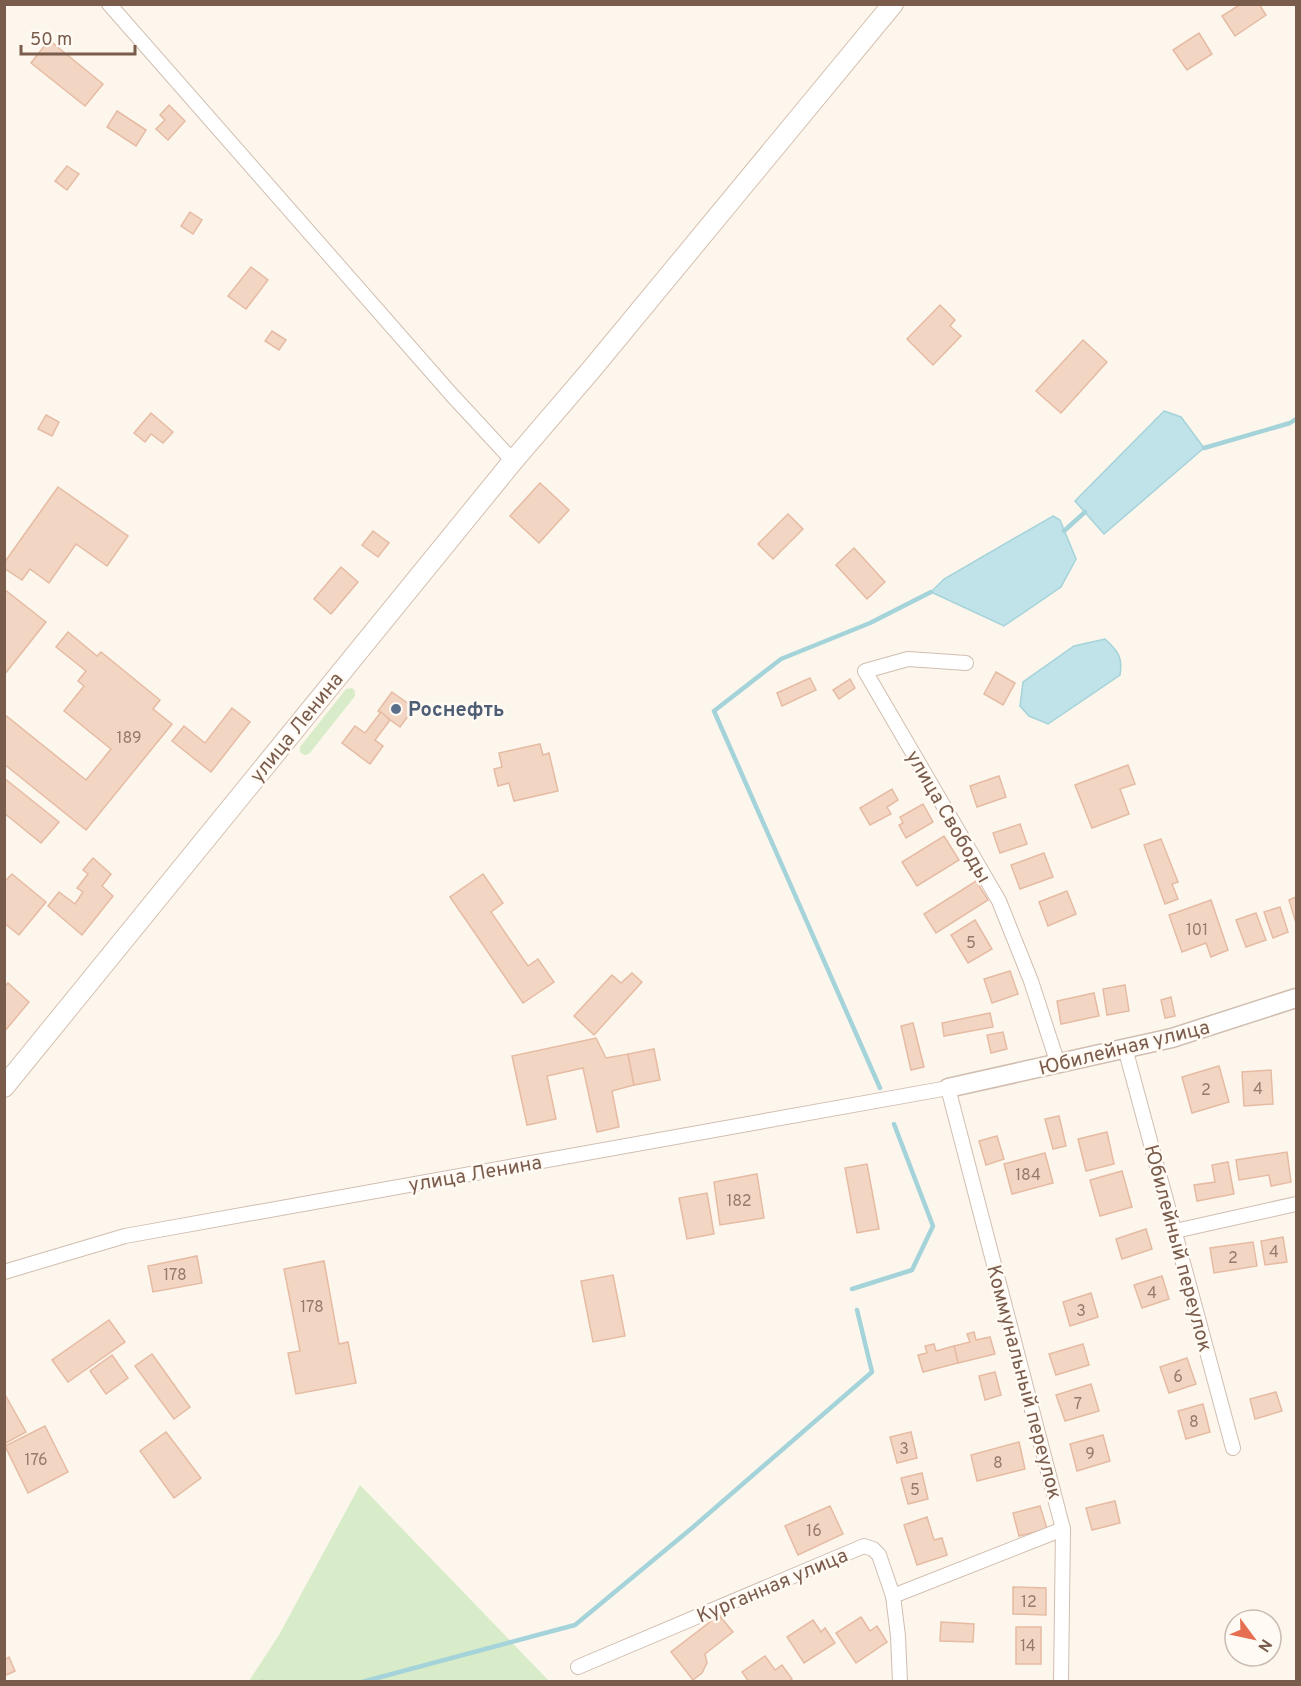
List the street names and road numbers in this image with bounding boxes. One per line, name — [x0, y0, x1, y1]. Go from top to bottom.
street label: улица Ленина — [245, 668, 350, 789]
street label: улица Свободы — [899, 746, 996, 888]
street label: Юбилейная улица — [1036, 1015, 1213, 1083]
street label: Юбилейный переулок — [1137, 1142, 1217, 1355]
street label: улица Ленина — [407, 1150, 544, 1199]
street label: Коммунальный переулок — [979, 1262, 1067, 1503]
street label: Курганная улица — [693, 1543, 852, 1630]

